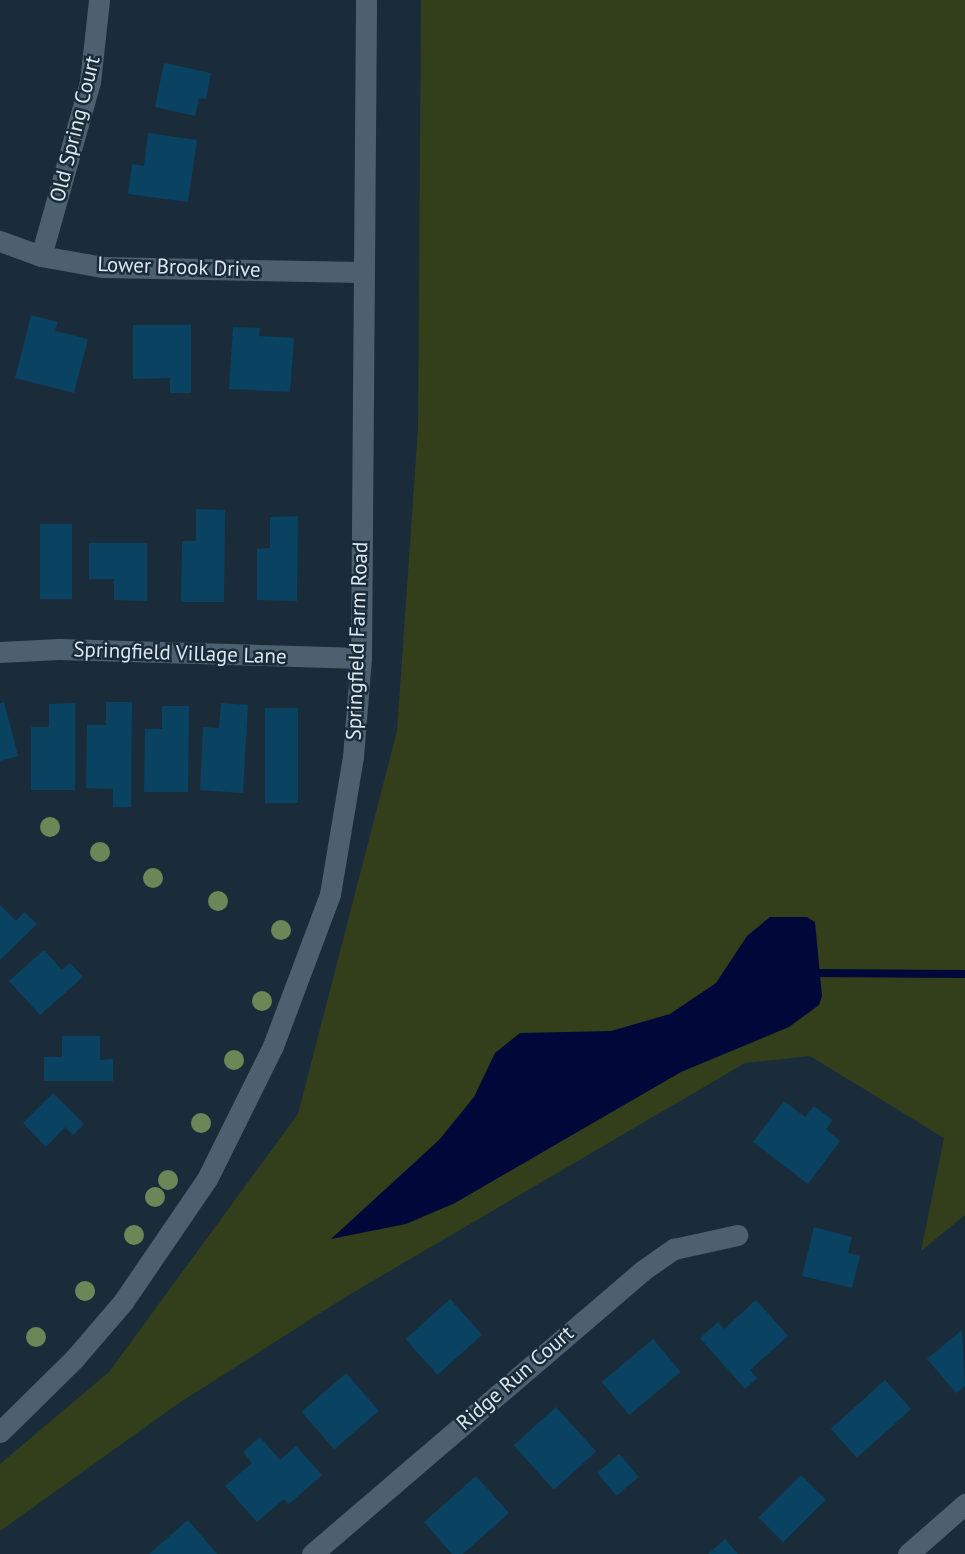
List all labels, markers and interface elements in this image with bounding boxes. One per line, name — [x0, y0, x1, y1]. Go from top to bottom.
street label: Old Spring Court — [45, 53, 105, 205]
street label: Lower Brook Drive — [97, 252, 261, 282]
street label: Springfield Farm Road — [341, 541, 373, 741]
street label: Springfield Village Lane — [73, 637, 287, 669]
street label: Ridge Run Court — [451, 1320, 579, 1436]

